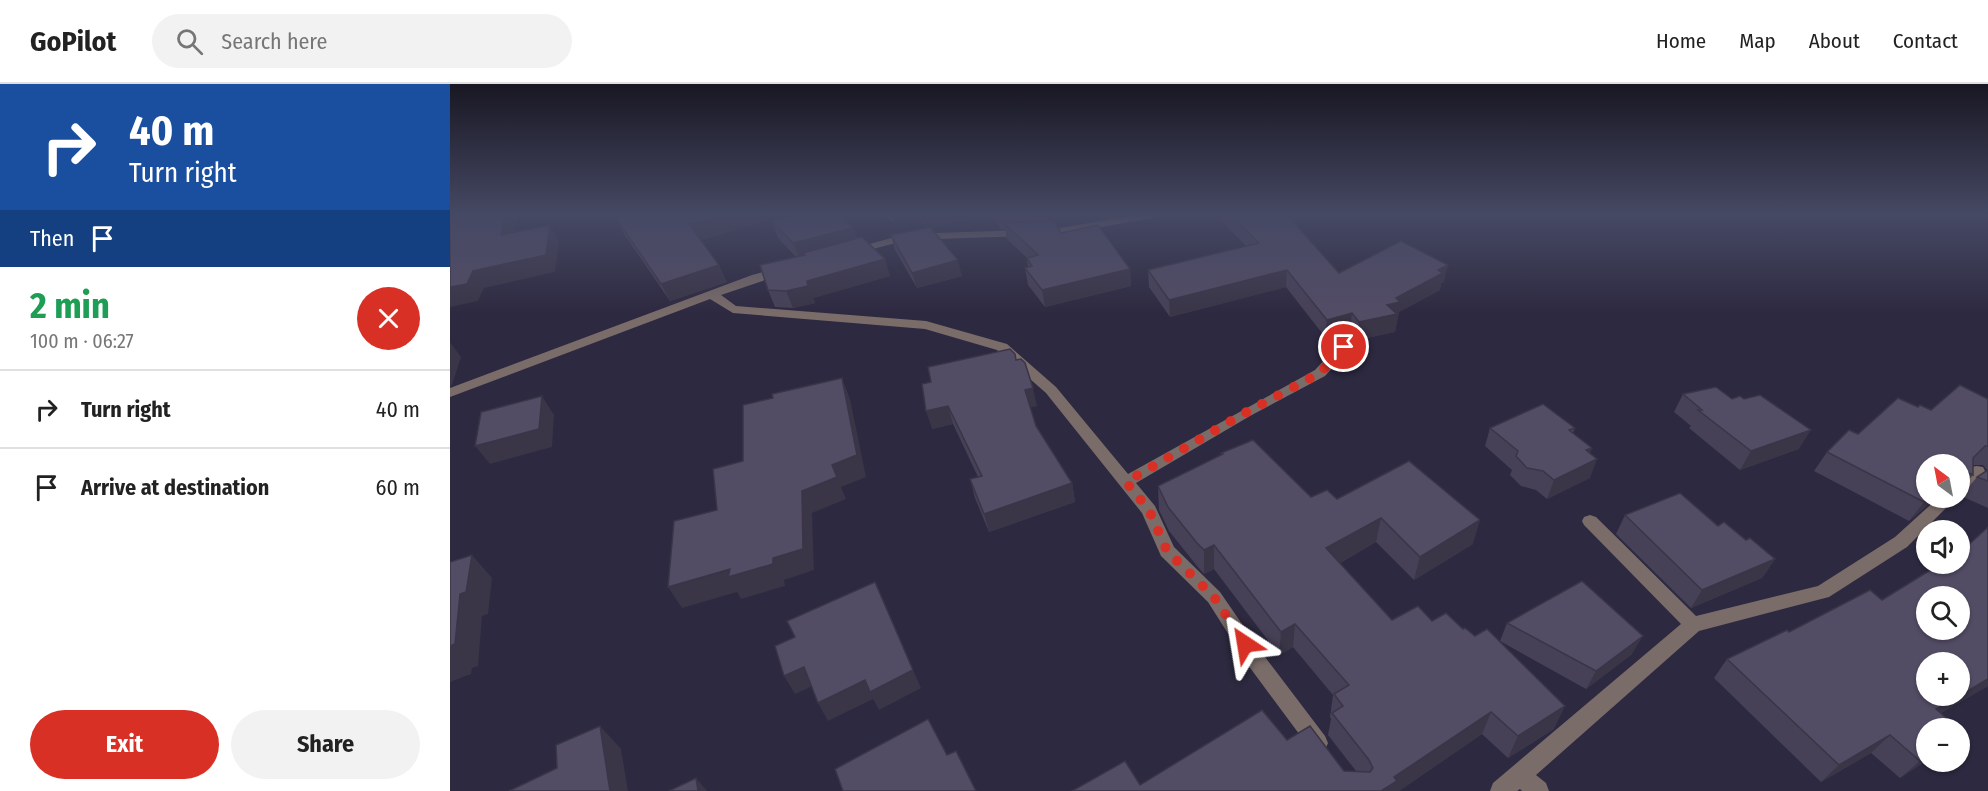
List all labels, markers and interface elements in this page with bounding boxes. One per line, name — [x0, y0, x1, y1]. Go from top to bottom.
search box — [152, 14, 572, 68]
text: GoPilot — [30, 25, 116, 58]
icon: search — [173, 25, 206, 58]
text: Search here — [221, 28, 327, 55]
text: Home — [1656, 28, 1706, 54]
text: Map — [1739, 28, 1776, 54]
text: About — [1809, 28, 1860, 54]
text: Contact — [1893, 28, 1958, 54]
text: 40 m — [129, 106, 214, 156]
icon: right — [30, 108, 108, 186]
text: Turn right — [129, 157, 237, 189]
icon: arrive — [86, 222, 119, 255]
text: Then — [30, 225, 74, 252]
text: 2 min — [30, 284, 110, 328]
button: close — [357, 287, 420, 350]
pin — [1318, 321, 1369, 372]
text: 100 m · 06:27 — [30, 329, 134, 353]
icon: arrive — [1327, 330, 1360, 363]
icon: right — [30, 393, 63, 426]
text: Turn right — [81, 396, 170, 423]
text: 40 m — [376, 396, 420, 423]
north arrow — [1916, 454, 1970, 508]
map controls — [1916, 454, 1970, 772]
icon: arrive — [30, 471, 63, 504]
text: Arrive at destination — [81, 474, 269, 501]
text: 60 m — [376, 474, 420, 501]
button: sound — [1916, 520, 1970, 574]
button: search — [1916, 586, 1970, 640]
position arrow — [1213, 612, 1277, 676]
button: + — [1916, 652, 1970, 706]
button: Exit — [30, 710, 219, 779]
button: Share — [231, 710, 420, 779]
button: − — [1916, 718, 1970, 772]

